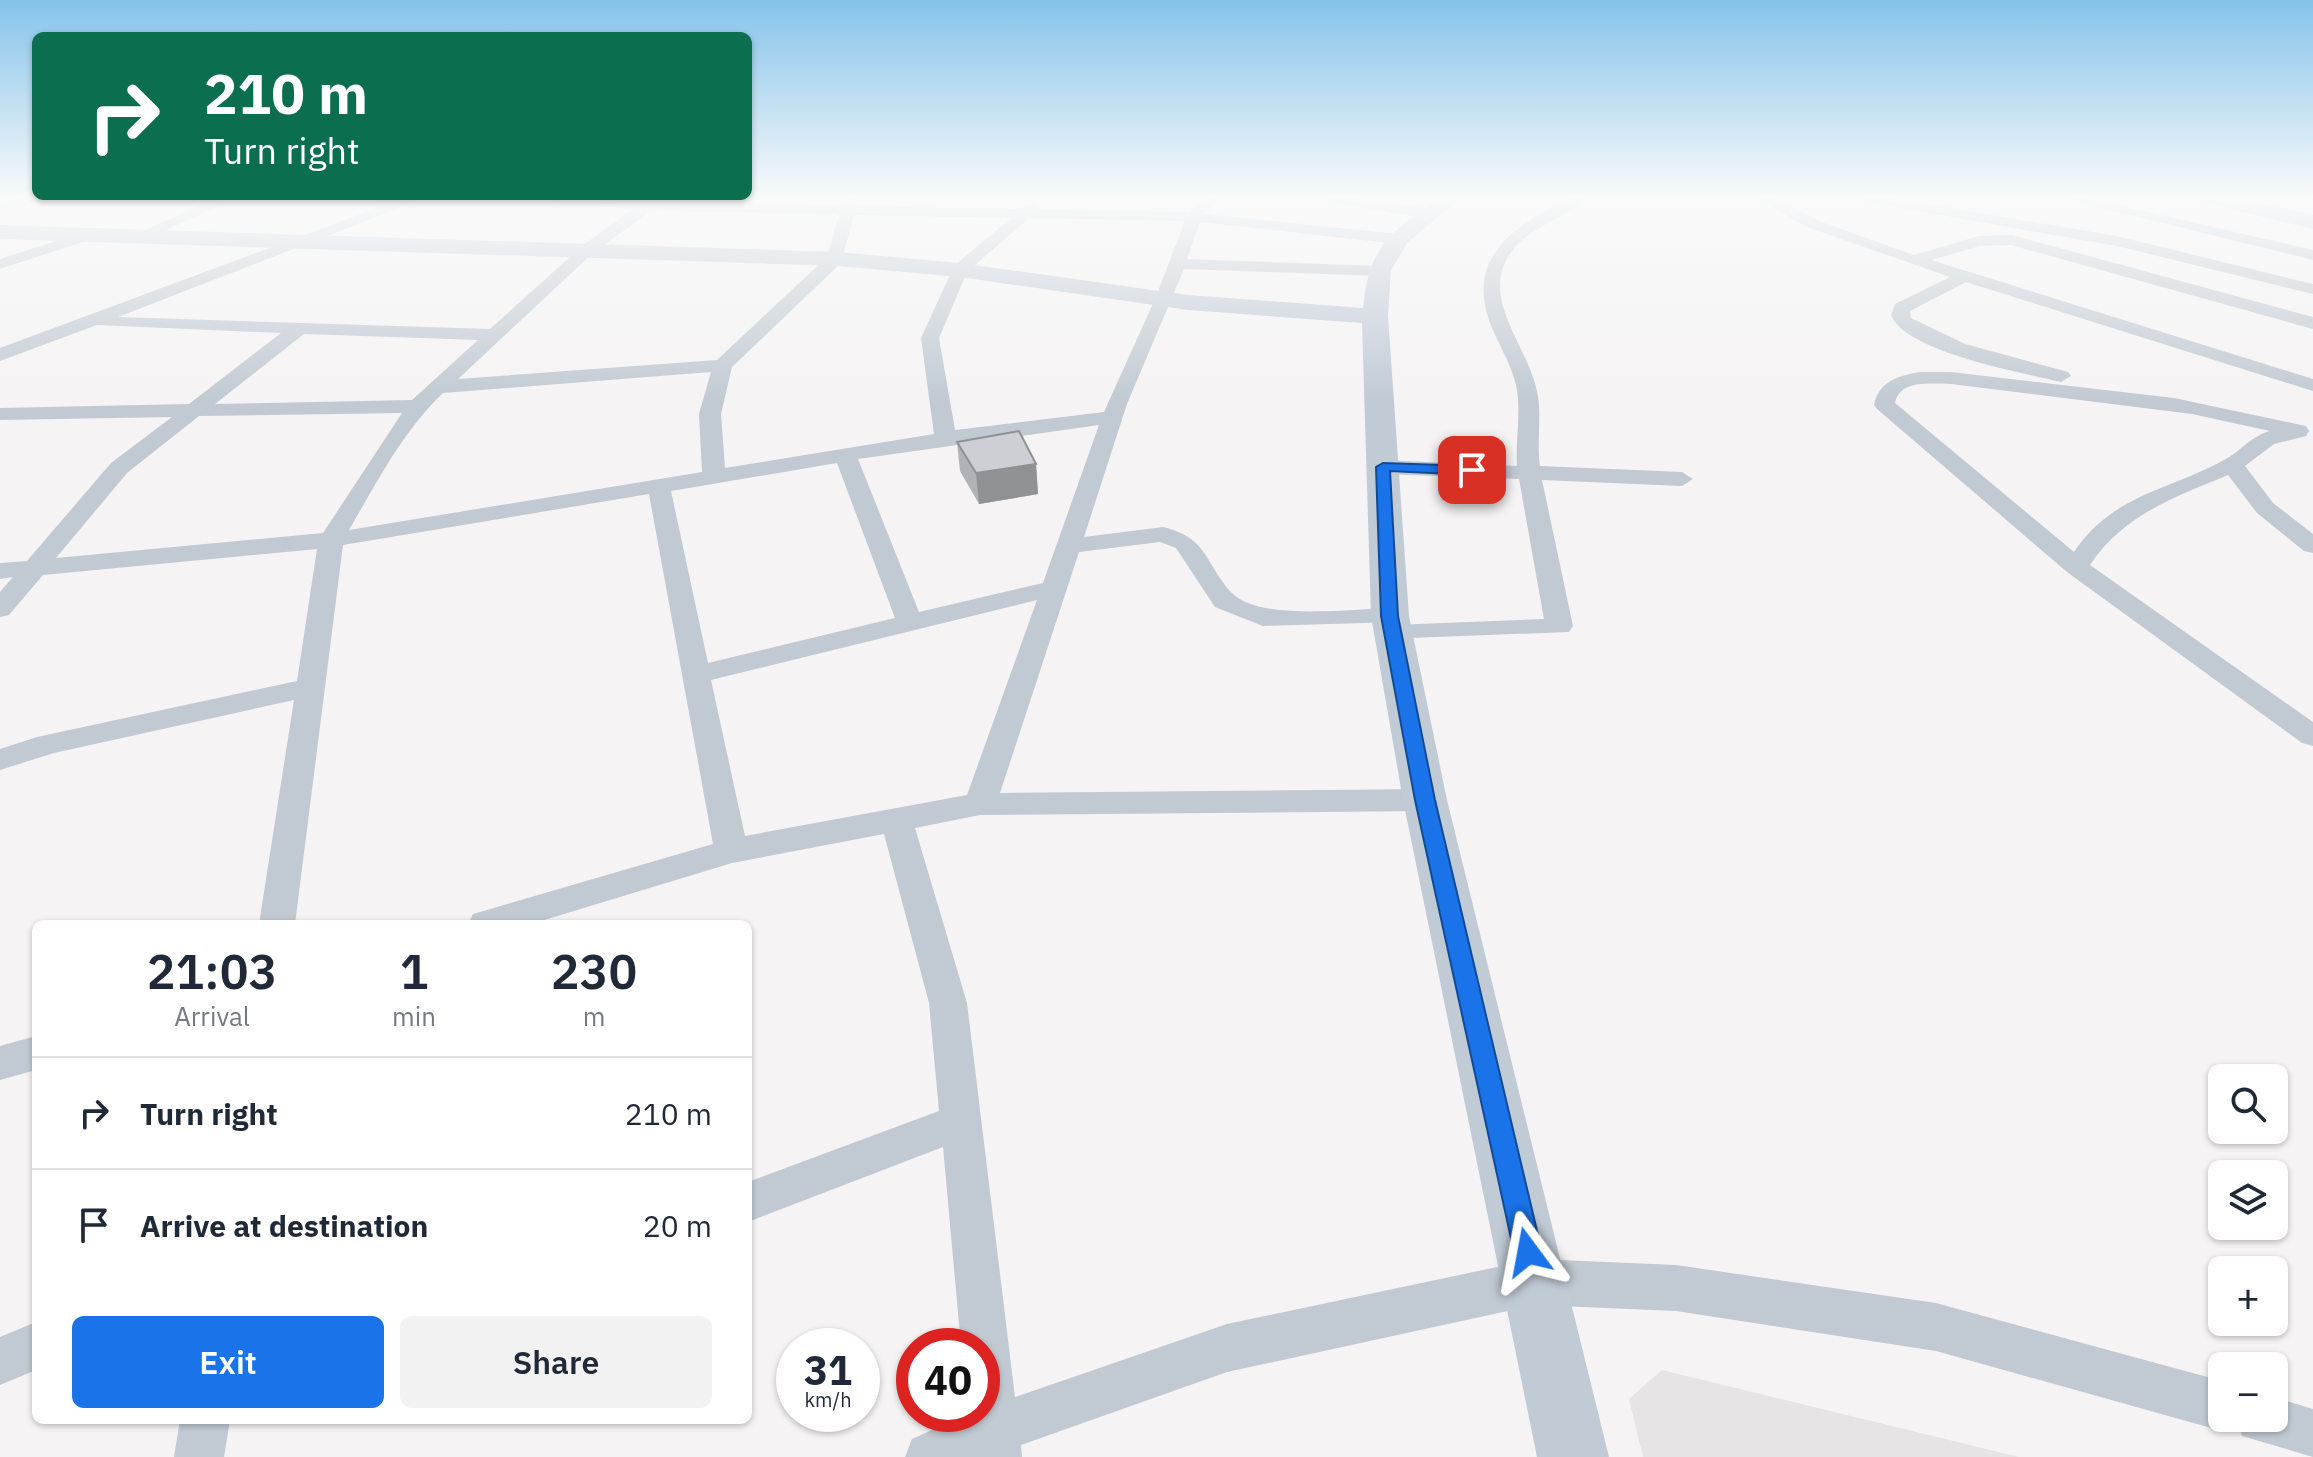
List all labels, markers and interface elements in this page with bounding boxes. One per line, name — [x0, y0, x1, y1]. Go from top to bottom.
text: 210 m — [204, 57, 368, 129]
icon: right — [72, 64, 176, 168]
text: Turn right — [204, 127, 360, 174]
pin — [1438, 436, 1506, 504]
icon: arrive — [1450, 448, 1494, 492]
text: 21:03 — [147, 940, 277, 1002]
text: 1 — [400, 940, 428, 1002]
text: 230 — [551, 940, 637, 1002]
text: Arrival — [174, 999, 250, 1033]
text: min — [392, 999, 436, 1033]
text: m — [583, 999, 605, 1033]
map controls — [2208, 1064, 2288, 1432]
button: search — [2208, 1064, 2288, 1144]
icon: right — [72, 1091, 116, 1135]
text: Turn right — [140, 1094, 278, 1133]
text: 210 m — [625, 1094, 712, 1133]
button: layers — [2208, 1160, 2288, 1240]
icon: arrive — [72, 1203, 116, 1247]
text: Arrive at destination — [140, 1206, 428, 1245]
text: 20 m — [643, 1206, 712, 1245]
position arrow — [1486, 1210, 1570, 1294]
button: + — [2208, 1256, 2288, 1336]
button: Exit — [72, 1316, 384, 1408]
button: Share — [400, 1316, 712, 1408]
speed limit sign: 40 — [896, 1328, 1000, 1432]
text: 31 — [804, 1344, 852, 1396]
button: − — [2208, 1352, 2288, 1432]
text: km/h — [804, 1386, 852, 1413]

